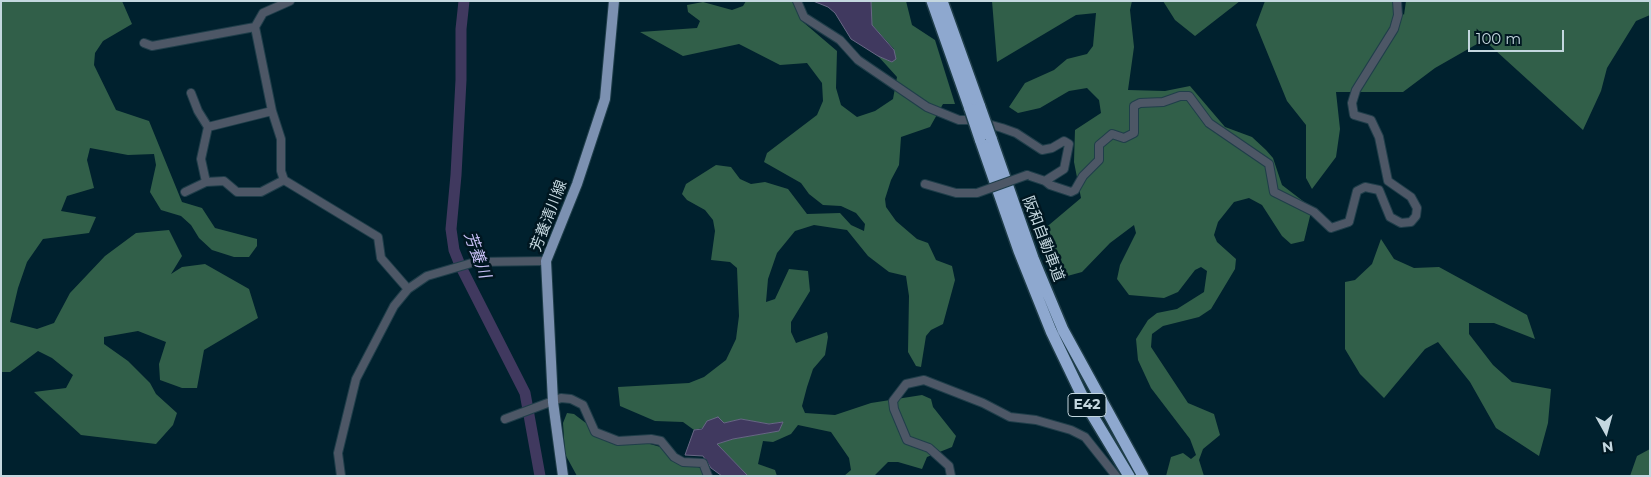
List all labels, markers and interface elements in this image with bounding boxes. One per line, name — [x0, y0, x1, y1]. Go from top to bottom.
scale bar — [1471, 20, 1567, 52]
text: 100 m — [1476, 29, 1521, 48]
street label: 芳養清川線 — [527, 178, 571, 254]
street label: 阪和自動車道 — [1018, 194, 1068, 284]
water label: 芳養川 — [460, 229, 494, 281]
road number: E42 — [1068, 394, 1106, 416]
north arrow — [1581, 407, 1631, 457]
text: N — [1601, 437, 1615, 457]

